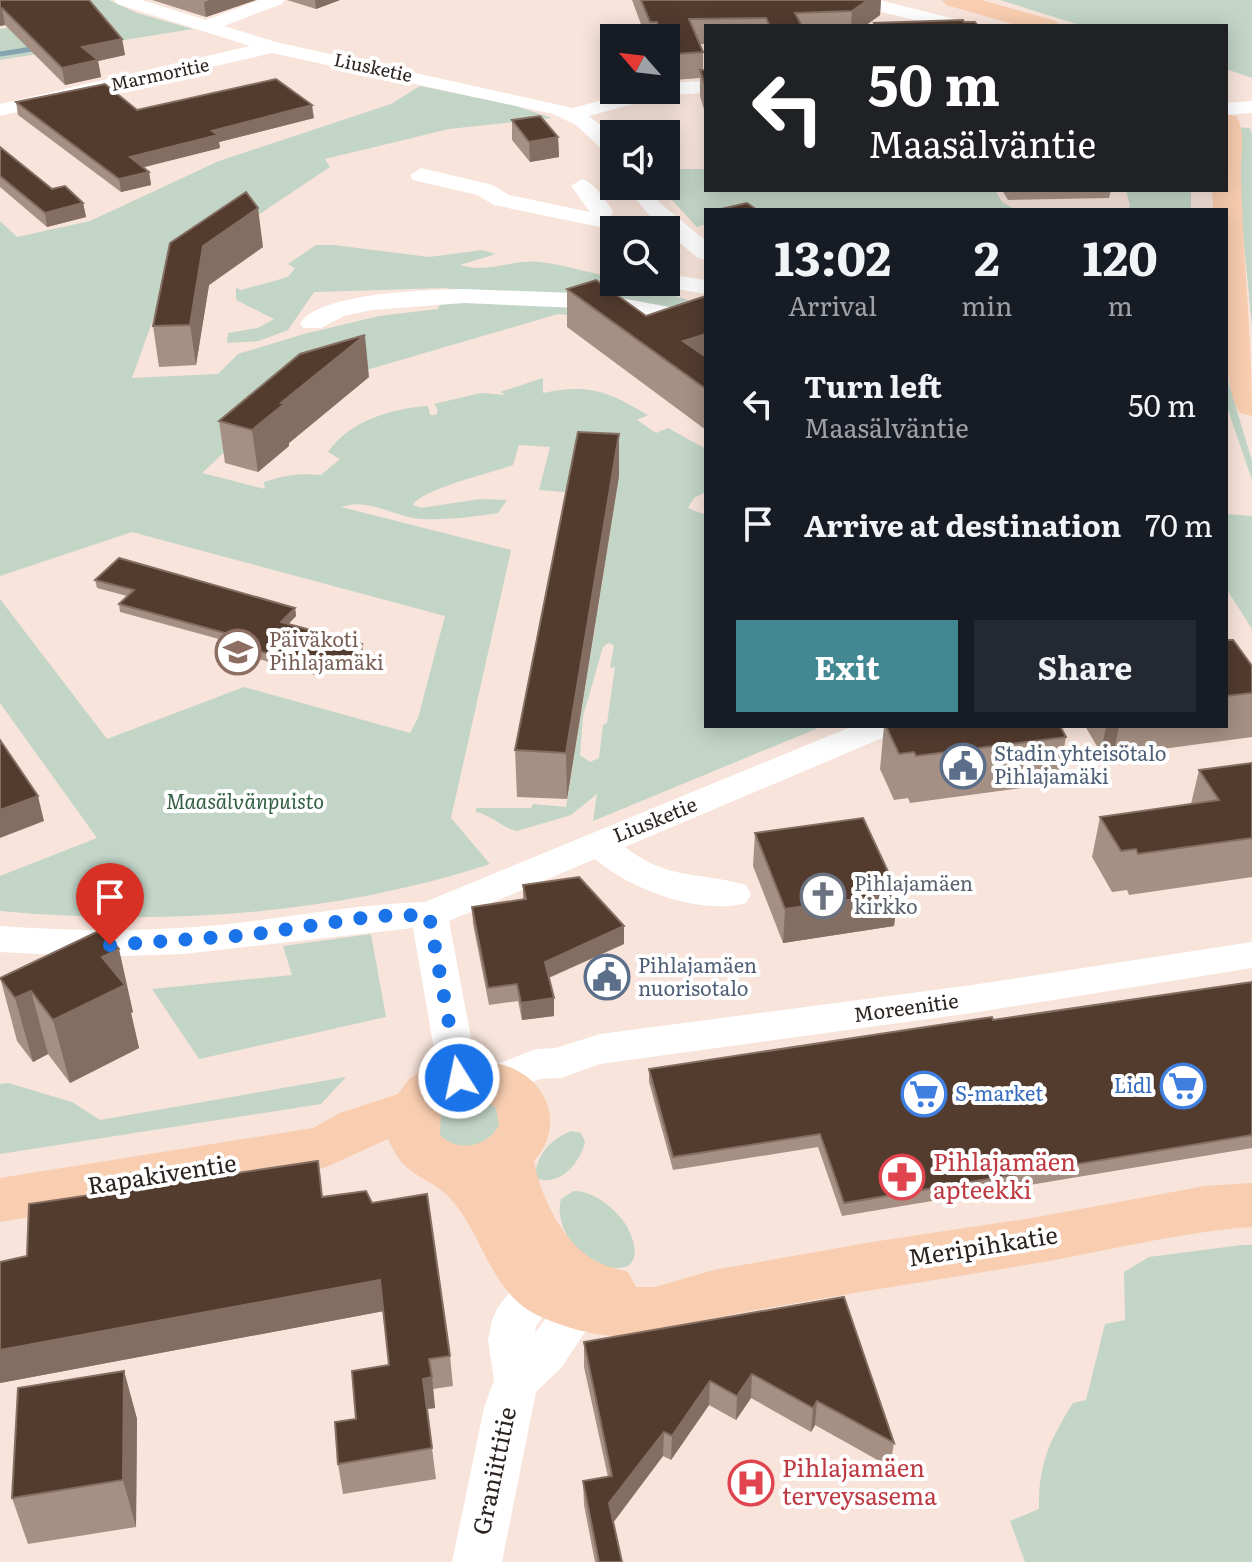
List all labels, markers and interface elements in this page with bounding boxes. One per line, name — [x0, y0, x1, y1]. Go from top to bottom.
north arrow — [600, 24, 680, 104]
map controls — [600, 24, 680, 296]
text: 50 m — [868, 40, 1000, 123]
street label: Liusketie — [332, 45, 415, 88]
street label: Marmoritie — [108, 50, 211, 97]
icon: left — [736, 56, 840, 160]
text: Maasälväntie — [868, 116, 1096, 169]
button: sound — [600, 120, 680, 200]
button: search — [600, 216, 680, 296]
text: 13:02 — [774, 220, 891, 291]
text: 2 — [974, 220, 1000, 291]
text: 120 — [1083, 220, 1158, 291]
text: Arrival — [788, 285, 877, 324]
text: min — [961, 285, 1012, 324]
text: m — [1108, 285, 1133, 324]
text: Turn left — [804, 363, 942, 407]
icon: left — [736, 382, 780, 426]
text: 50 m — [1128, 382, 1196, 426]
text: Maasälväntie — [804, 407, 969, 446]
icon: arrive — [736, 502, 780, 546]
text: Arrive at destination — [804, 502, 1121, 546]
text: 70 m — [1145, 502, 1213, 546]
button: Exit — [736, 620, 958, 712]
button: Share — [974, 620, 1196, 712]
place label: Päiväkoti Pihlajamäki — [269, 623, 384, 676]
school or university icon: Päiväkoti Pihlajamäki — [214, 628, 262, 676]
place label: Stadin yhteisötalo Pihlajamäki — [994, 737, 1166, 790]
public building icon: Stadin yhteisötalo Pihlajamäki — [939, 742, 987, 790]
park label: Maasälvänpuisto — [166, 785, 324, 815]
street label: Liusketie — [608, 788, 701, 849]
pin — [76, 863, 144, 945]
place label: Pihlajamäen kirkko — [854, 867, 973, 920]
church icon: Pihlajamäen kirkko — [799, 872, 847, 920]
icon: arrive — [88, 875, 132, 919]
place label: Pihlajamäen nuorisotalo — [638, 949, 757, 1002]
public building icon: Pihlajamäen nuorisotalo — [583, 953, 631, 1001]
street label: Moreenitie — [851, 984, 960, 1028]
position arrow — [417, 1036, 501, 1120]
supermarket icon: Lidl — [1159, 1062, 1207, 1110]
place label: Lidl — [1114, 1069, 1152, 1099]
supermarket icon: S-market — [900, 1070, 948, 1118]
place label: S-market — [955, 1077, 1043, 1107]
street label: Rapakiventie — [85, 1143, 239, 1202]
place label: Pihlajamäen apteekki — [933, 1143, 1076, 1206]
pharmacy icon: Pihlajamäen apteekki — [878, 1153, 926, 1201]
street label: Meripihkatie — [905, 1215, 1060, 1274]
street label: Graniittitie — [462, 1403, 523, 1538]
place label: Pihlajamäen terveysasema — [782, 1449, 937, 1512]
hospital icon: Pihlajamäen terveysasema — [727, 1459, 775, 1507]

